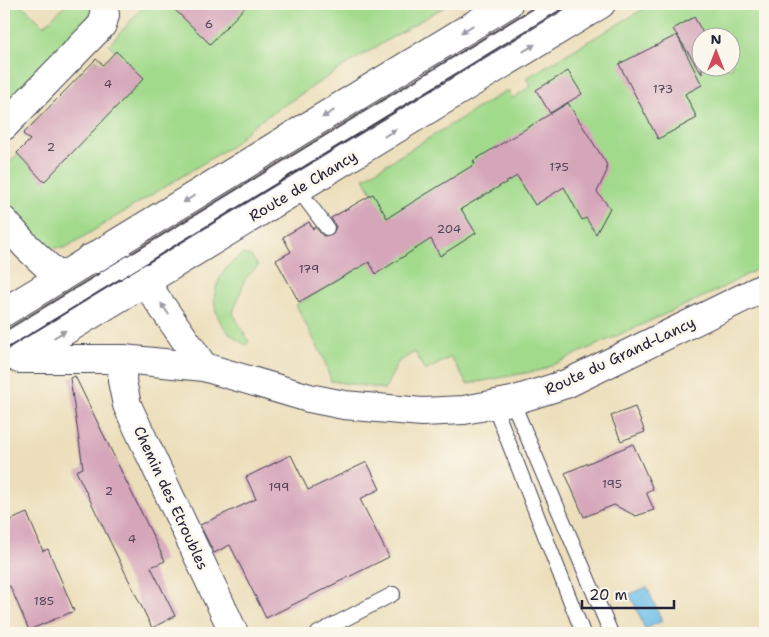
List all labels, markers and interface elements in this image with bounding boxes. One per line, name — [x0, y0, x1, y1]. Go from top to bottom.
house number: 6 — [205, 16, 213, 32]
one-way arrow — [460, 25, 473, 34]
north arrow — [692, 28, 742, 78]
text: N — [710, 30, 722, 48]
one-way arrow — [522, 43, 535, 53]
house number: 4 — [104, 76, 112, 92]
house number: 173 — [653, 81, 673, 97]
one-way arrow — [321, 109, 334, 119]
one-way arrow — [383, 128, 397, 137]
house number: 2 — [47, 139, 55, 155]
street label: Route de Chancy — [245, 146, 361, 226]
house number: 175 — [549, 159, 569, 175]
one-way arrow — [183, 194, 196, 203]
house number: 204 — [437, 221, 461, 237]
house number: 179 — [299, 261, 319, 277]
one-way arrow — [160, 303, 170, 316]
street label: Route du Grand-Lancy — [541, 312, 699, 400]
one-way arrow — [54, 329, 67, 338]
street label: Chemin des Etroubles — [129, 423, 213, 573]
house number: 195 — [602, 476, 622, 492]
house number: 199 — [269, 479, 289, 495]
house number: 2 — [105, 483, 113, 499]
house number: 4 — [128, 531, 136, 547]
scale bar — [582, 577, 674, 609]
text: 20 m — [589, 585, 628, 605]
house number: 185 — [34, 593, 54, 609]

